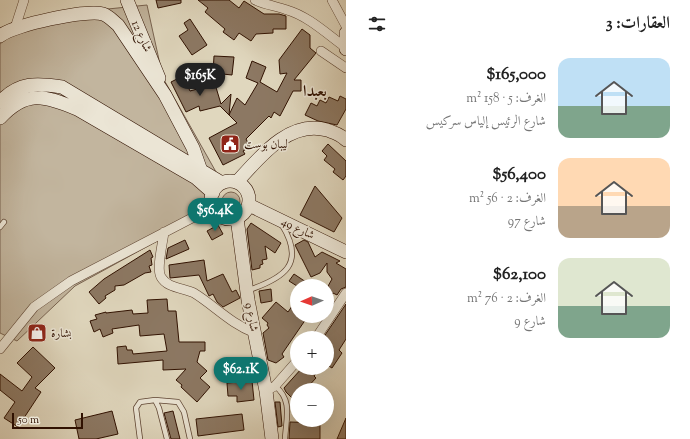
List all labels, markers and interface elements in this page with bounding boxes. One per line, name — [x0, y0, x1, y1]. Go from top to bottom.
text: العقارات: 3 — [606, 12, 670, 36]
icon: filters — [366, 13, 388, 35]
street label: شارع 12 — [125, 18, 156, 56]
pin: $165K — [172, 63, 228, 97]
text: $165,000 — [486, 63, 546, 87]
text: $165K — [184, 67, 216, 85]
icon: home — [590, 74, 638, 122]
district label: بعبدا — [303, 81, 327, 104]
text: الغرف: 5 · 158 m² — [466, 90, 546, 108]
text: شارع الرئيس إلياس سركيس — [426, 113, 546, 131]
public building icon: ليبان بوست — [219, 133, 241, 155]
place label: ليبان بوست — [244, 136, 288, 154]
text: $56,400 — [492, 163, 546, 187]
icon: home — [590, 174, 638, 222]
text: الغرف: 2 · 56 m² — [469, 190, 546, 208]
pin: $56.4K — [182, 198, 248, 232]
text: $56.4K — [197, 202, 233, 220]
street label: شارع 49 — [277, 213, 317, 246]
text: شارع 97 — [508, 213, 546, 231]
text: $62,100 — [493, 263, 546, 287]
icon: home — [590, 274, 638, 322]
north arrow — [290, 279, 334, 323]
map controls — [290, 279, 334, 427]
text: الغرف: 2 · 76 m² — [467, 290, 546, 308]
street label: شارع 9 — [238, 301, 263, 334]
text: شارع 9 — [514, 313, 546, 331]
shop icon: بشارة — [26, 322, 48, 344]
place label: بشارة — [51, 325, 72, 343]
button: + — [290, 331, 334, 375]
pin: $62.1K — [208, 357, 274, 391]
text: $62.1K — [223, 361, 259, 379]
button: − — [290, 383, 334, 427]
scale bar — [12, 411, 83, 430]
text: 50 m — [18, 412, 39, 428]

